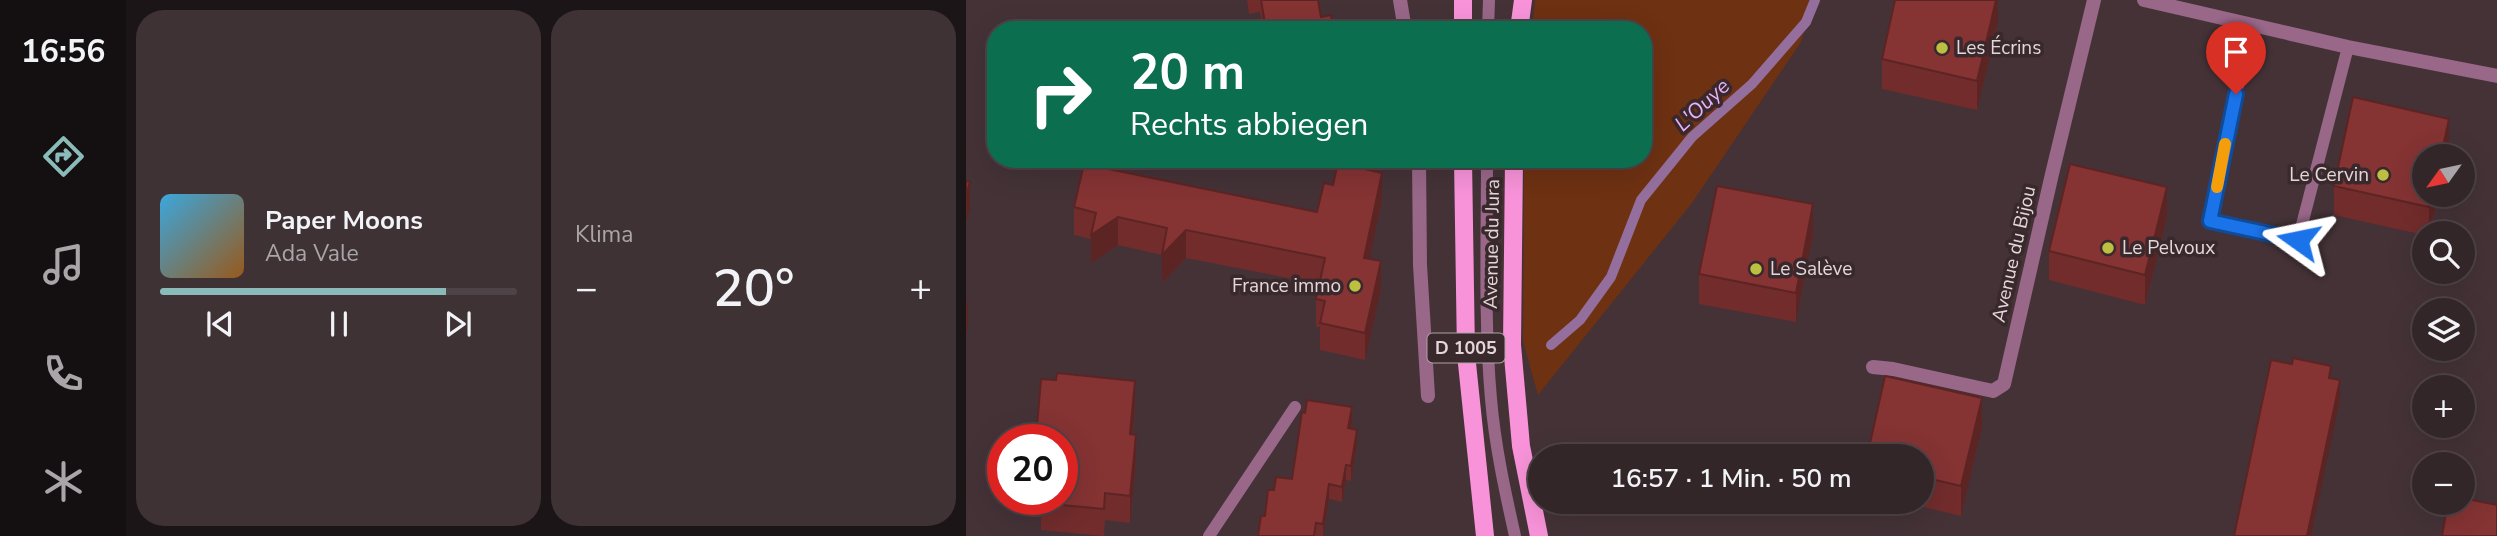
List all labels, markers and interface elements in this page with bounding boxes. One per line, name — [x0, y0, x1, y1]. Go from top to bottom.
pin — [2206, 22, 2266, 94]
text: 16:56 — [21, 30, 105, 73]
icon: arrive — [2217, 33, 2255, 71]
place label: Les Écrins — [1956, 35, 2041, 61]
text: 20 m — [1130, 39, 1245, 106]
marker: Les Écrins — [1934, 40, 1950, 56]
icon: right — [1015, 49, 1106, 140]
water label: L'Ouye — [1668, 72, 1736, 138]
text: Rechts abbiegen — [1130, 103, 1369, 146]
icon: directions — [39, 132, 88, 181]
north arrow — [2412, 144, 2474, 206]
map controls — [2412, 144, 2475, 515]
place label: Le Cervin — [2289, 162, 2369, 188]
marker: Le Cervin — [2375, 167, 2391, 183]
street label: Avenue du Jura — [1478, 179, 1506, 309]
street label: Avenue du Bijou — [1986, 183, 2042, 325]
text: Paper Moons — [265, 203, 423, 238]
position arrow — [2261, 203, 2335, 277]
text: Klima — [575, 219, 633, 250]
button: search — [2412, 221, 2475, 284]
place label: Le Pelvoux — [2122, 235, 2215, 261]
text: Ada Vale — [265, 238, 359, 269]
icon: music — [39, 240, 88, 289]
marker: Le Pelvoux — [2100, 240, 2116, 256]
text: 20° — [713, 253, 794, 324]
place label: Le Salève — [1770, 256, 1852, 282]
marker: Le Salève — [1748, 261, 1764, 277]
text: − — [575, 263, 598, 314]
text: + — [909, 263, 932, 314]
place label: France immo — [1232, 273, 1341, 299]
marker: France immo — [1347, 278, 1363, 294]
button: layers — [2412, 298, 2475, 361]
icon: previous — [201, 305, 239, 343]
icon: pause — [320, 305, 358, 343]
icon: next — [439, 305, 477, 343]
road number: D 1005 — [1428, 334, 1504, 362]
icon: phone — [39, 349, 88, 398]
button: + — [2412, 375, 2475, 438]
speed limit sign: 20 — [987, 424, 1078, 515]
button: − — [2412, 452, 2475, 515]
icon: climate — [39, 457, 88, 506]
text: 16:57 · 1 Min. · 50 m — [1610, 461, 1852, 496]

